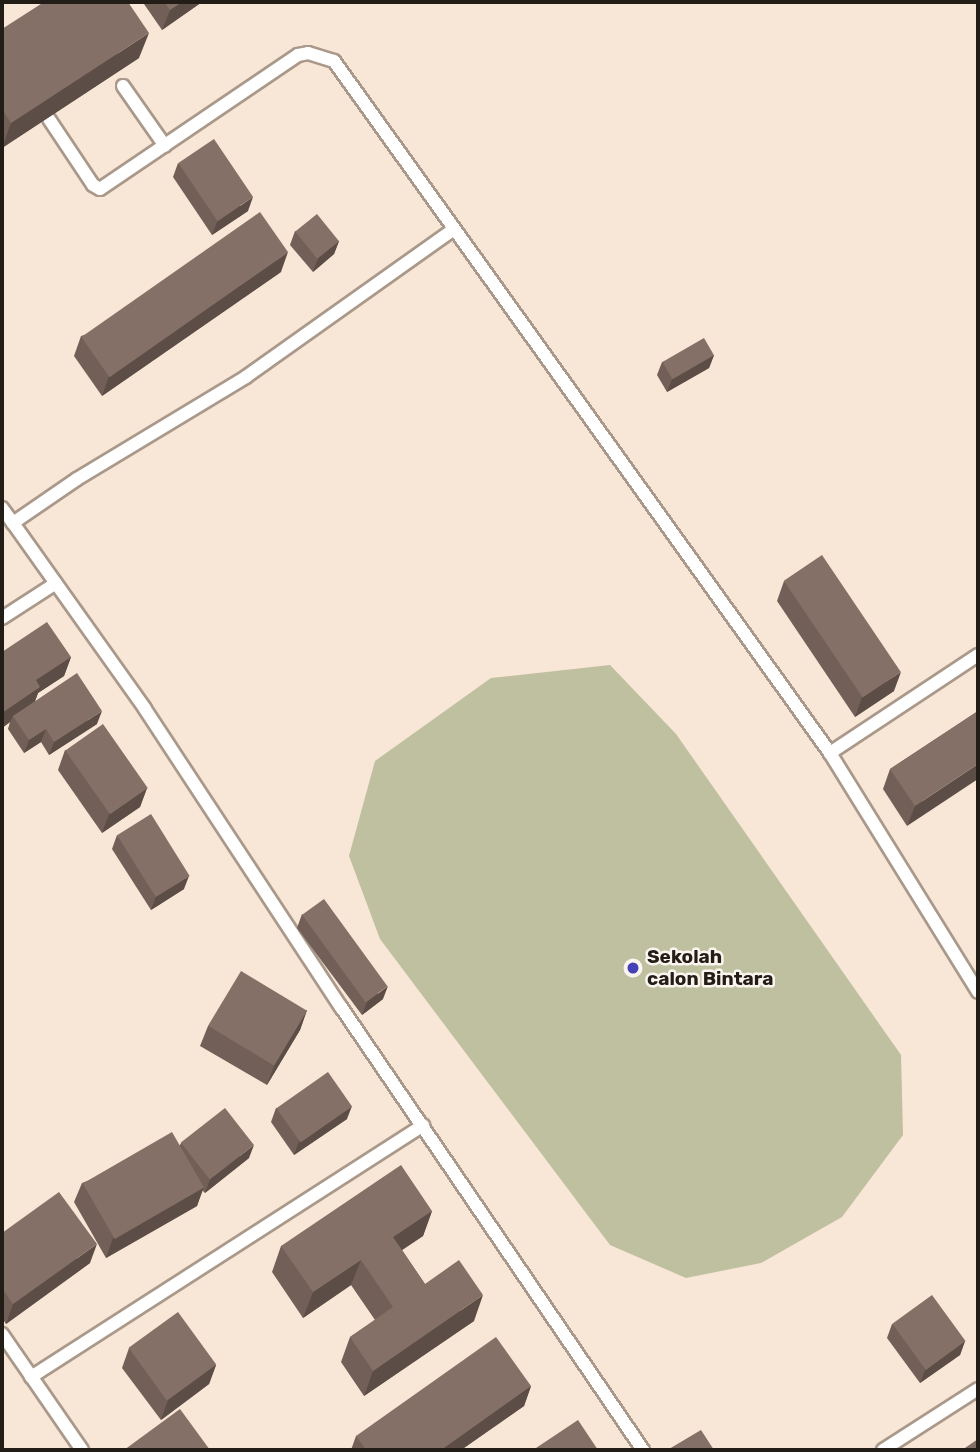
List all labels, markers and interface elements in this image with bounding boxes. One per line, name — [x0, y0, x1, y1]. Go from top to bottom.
place label: Sekolah calon Bintara — [647, 946, 773, 990]
marker: Sekolah calon Bintara — [625, 960, 641, 976]

